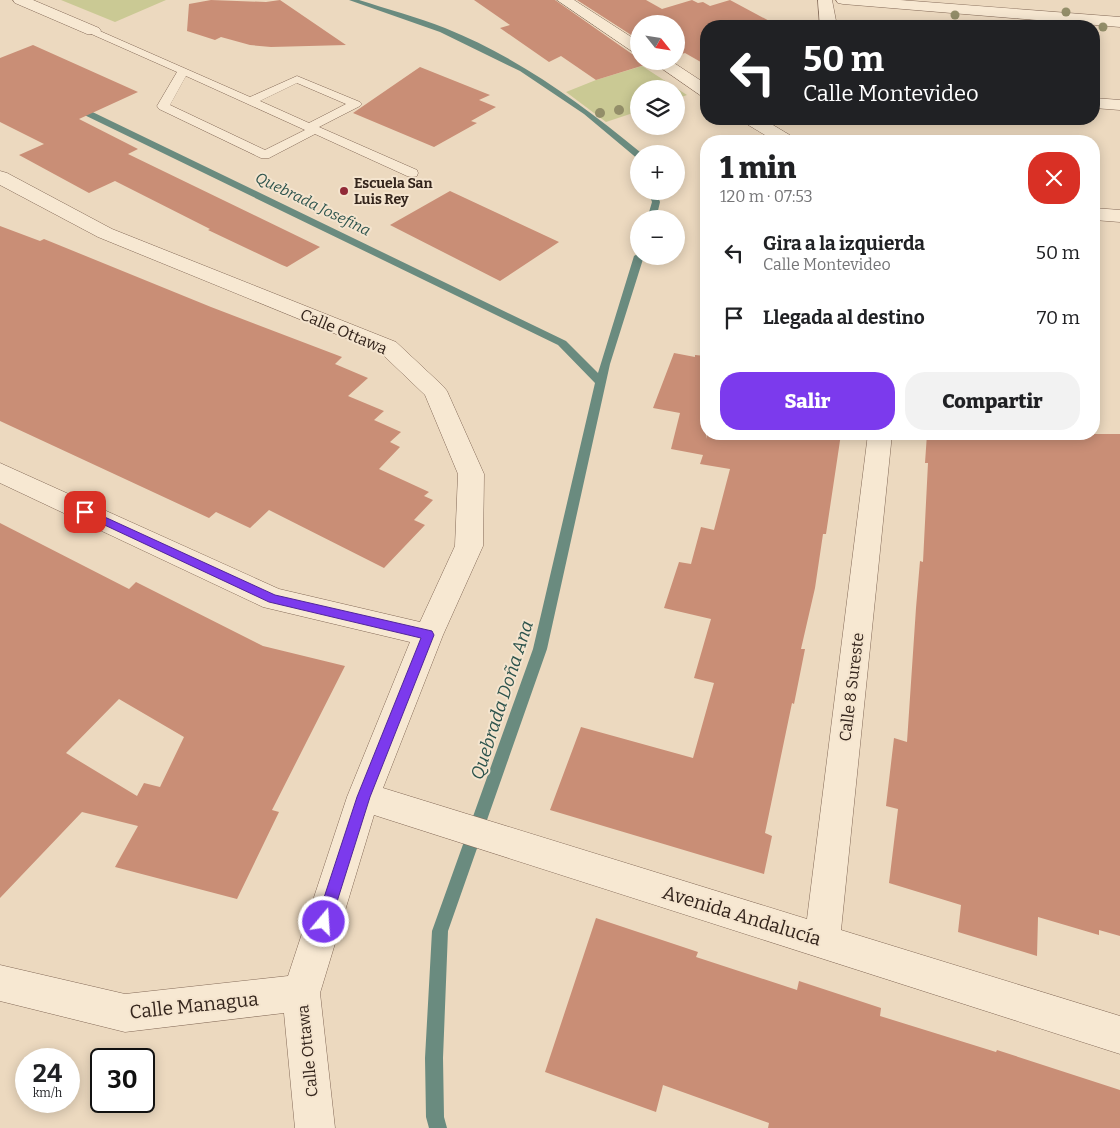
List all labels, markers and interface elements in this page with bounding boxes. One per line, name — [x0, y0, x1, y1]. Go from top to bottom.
north arrow — [630, 15, 685, 70]
map controls — [630, 15, 685, 265]
text: 50 m — [803, 38, 884, 80]
icon: left — [720, 40, 785, 105]
button: layers — [630, 80, 685, 135]
text: Calle Montevideo — [803, 80, 979, 107]
button: + — [630, 145, 685, 200]
text: 1 min — [720, 150, 796, 186]
button: close — [1028, 152, 1080, 204]
water label: Quebrada Josefina — [253, 168, 373, 240]
place label: Escuela San Luis Rey — [354, 175, 432, 208]
marker: Escuela San Luis Rey — [338, 185, 350, 197]
text: 120 m · 07:53 — [720, 187, 813, 206]
button: − — [630, 210, 685, 265]
text: Gira a la izquierda — [763, 232, 925, 255]
icon: left — [720, 239, 748, 267]
text: 50 m — [1036, 241, 1080, 264]
text: Calle Montevideo — [763, 255, 891, 274]
icon: arrive — [720, 304, 748, 332]
street label: Calle Ottawa — [297, 305, 390, 358]
text: Llegada al destino — [763, 306, 925, 329]
text: 70 m — [1037, 306, 1080, 329]
button: Salir — [720, 372, 895, 430]
button: Compartir — [905, 372, 1080, 430]
pin — [64, 491, 106, 533]
icon: arrive — [71, 498, 99, 526]
water label: Quebrada Doña Ana — [466, 618, 538, 782]
street label: Calle 8 Sureste — [835, 632, 868, 743]
street label: Avenida Andalucía — [660, 880, 824, 951]
position arrow — [297, 895, 349, 947]
street label: Calle Managua — [128, 987, 260, 1024]
street label: Calle Ottawa — [293, 1004, 322, 1098]
speed limit sign: 30 — [90, 1048, 155, 1113]
text: 24 — [33, 1059, 62, 1089]
text: km/h — [33, 1086, 62, 1100]

